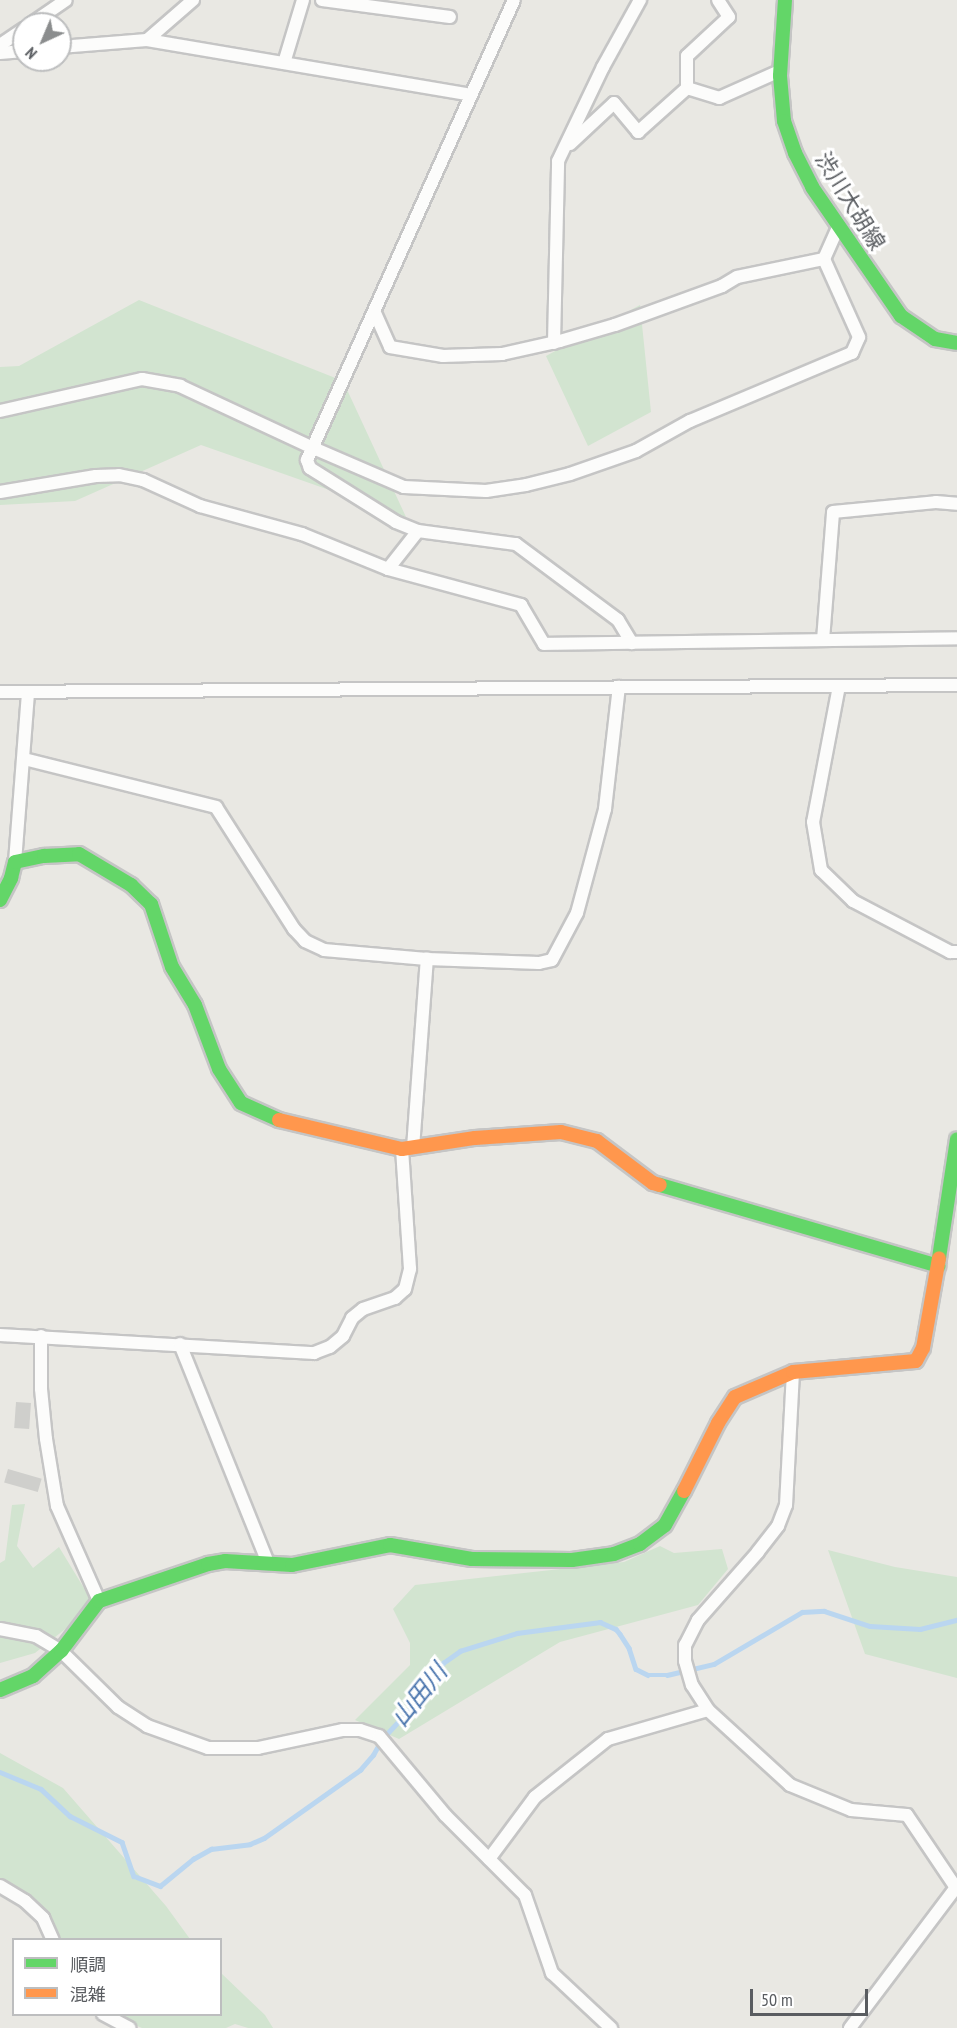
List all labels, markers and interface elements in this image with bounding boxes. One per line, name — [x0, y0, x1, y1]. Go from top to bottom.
north arrow — [12, 12, 72, 72]
text: N — [21, 43, 41, 64]
street label: 渋川大胡線 — [810, 147, 890, 255]
water label: 山田川 — [385, 1658, 453, 1732]
legend — [12, 1938, 222, 2016]
text: 順調 — [70, 1953, 106, 1976]
scale bar — [753, 1977, 872, 2015]
text: 混雑 — [70, 1983, 106, 2006]
text: 50 m — [761, 1988, 793, 2011]

